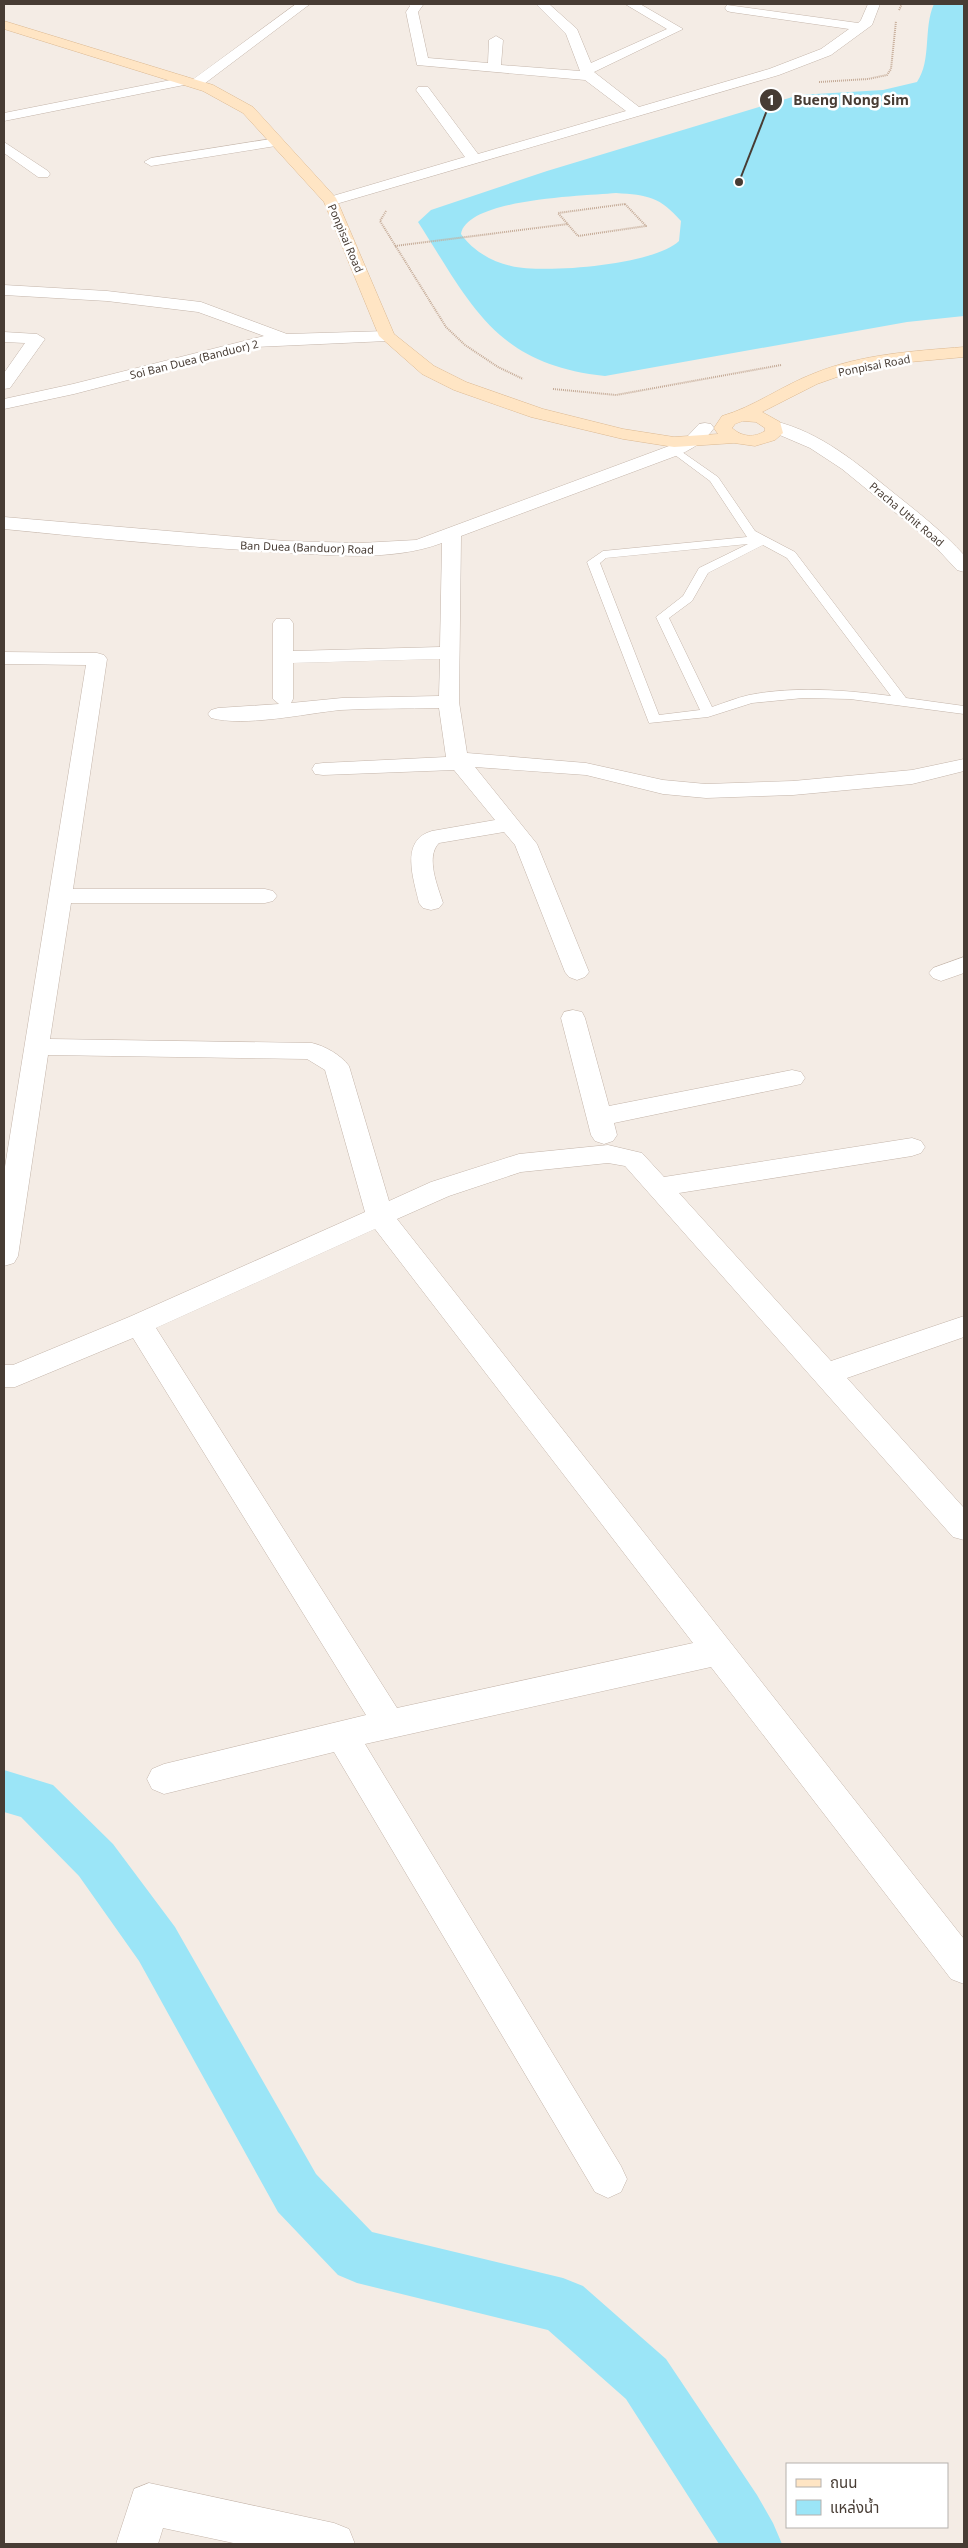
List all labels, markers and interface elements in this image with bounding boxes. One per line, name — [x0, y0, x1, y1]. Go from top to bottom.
callout: Bueng Nong Sim — [758, 85, 919, 114]
text: 1 — [767, 89, 775, 109]
text: Bueng Nong Sim — [793, 90, 909, 109]
street label: Ponpisai Road — [325, 201, 367, 275]
street label: Soi Ban Duea (Banduor) 2 — [128, 336, 260, 382]
street label: Ponpisai Road — [837, 351, 911, 379]
street label: Pracha Uthit Road — [866, 478, 948, 550]
street label: Ban Duea (Banduor) Road — [240, 537, 374, 557]
legend — [786, 2463, 948, 2528]
text: ถนน — [830, 2472, 857, 2492]
text: แหล่งน้ำ — [830, 2497, 879, 2517]

